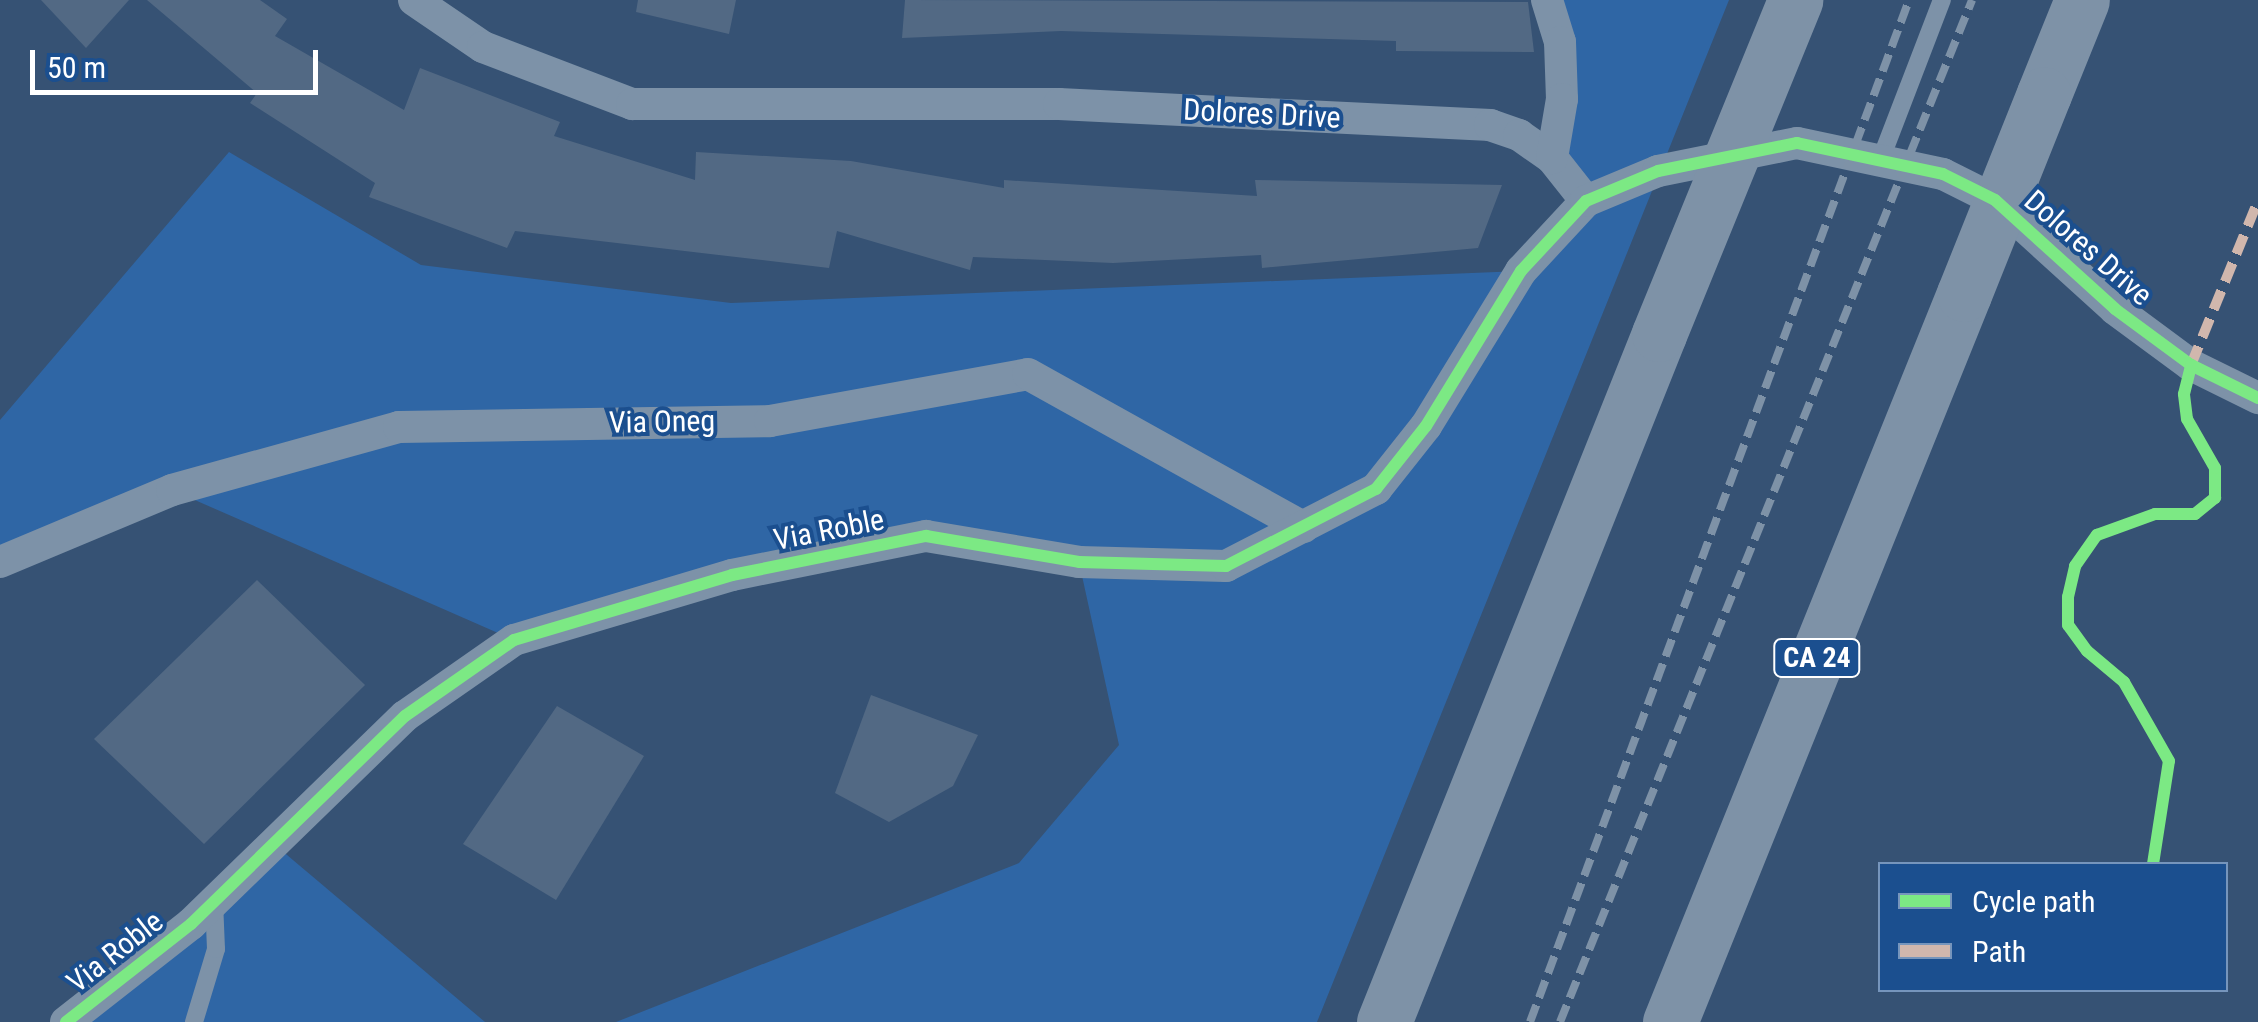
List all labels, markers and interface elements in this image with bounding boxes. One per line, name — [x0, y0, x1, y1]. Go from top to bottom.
scale bar — [35, 30, 322, 92]
text: 50 m — [47, 50, 106, 85]
street label: Dolores Drive — [1182, 92, 1342, 136]
street label: Dolores Drive — [2017, 183, 2159, 313]
street label: Via Oneg — [609, 403, 715, 441]
street label: Via Roble — [771, 502, 887, 558]
road number: CA 24 — [1772, 635, 1862, 681]
legend — [1878, 862, 2228, 992]
text: Cycle path — [1972, 884, 2096, 919]
street label: Via Roble — [60, 903, 170, 1001]
text: Path — [1972, 934, 2026, 969]

